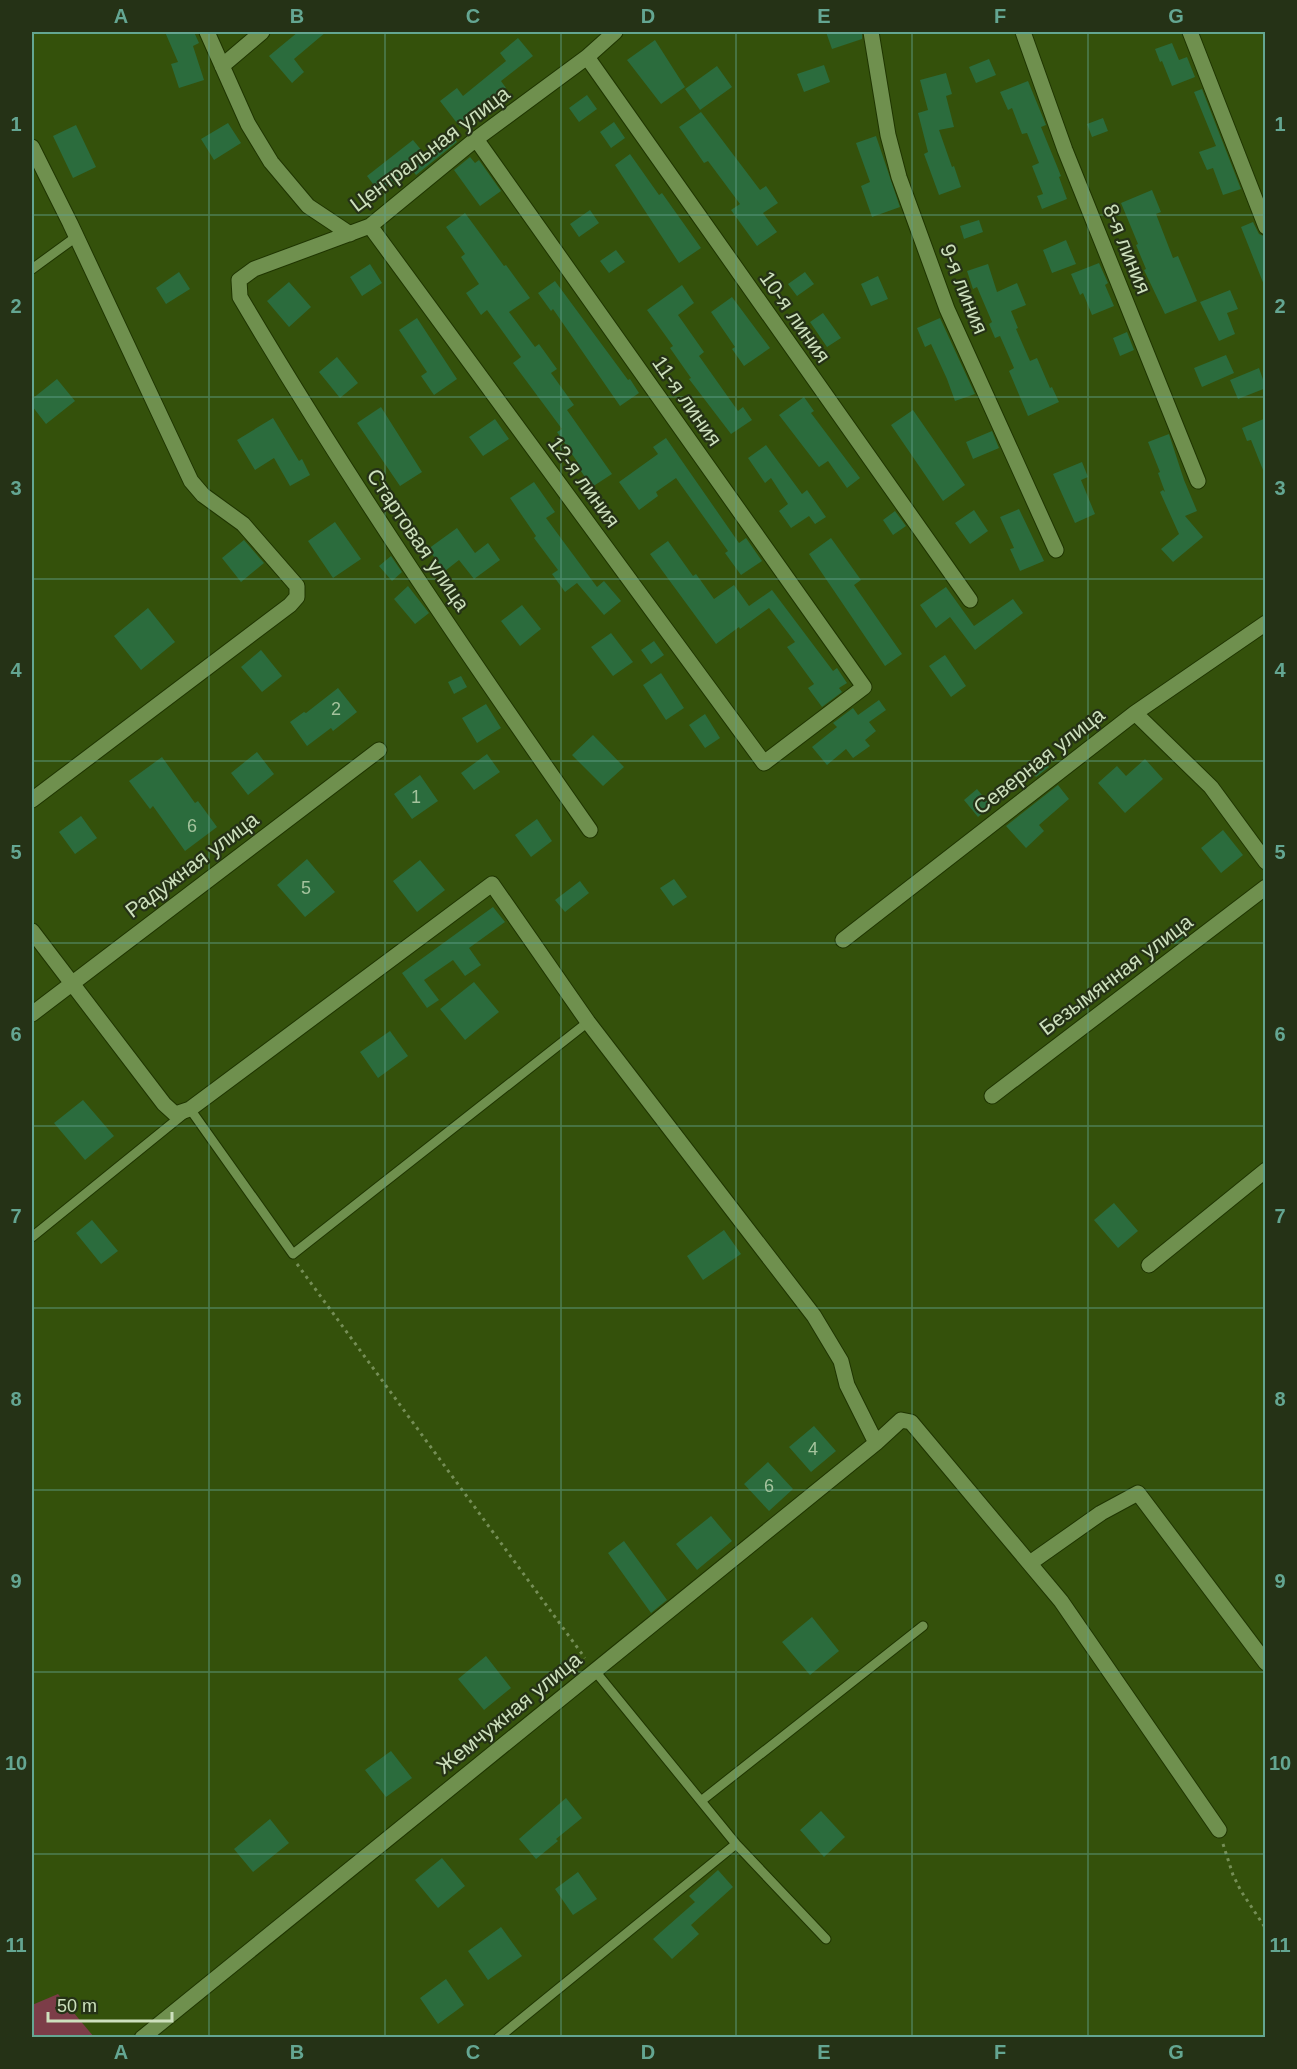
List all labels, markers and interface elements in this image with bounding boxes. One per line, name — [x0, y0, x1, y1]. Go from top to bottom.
text: A — [114, 5, 128, 27]
text: B — [290, 5, 304, 27]
text: C — [466, 5, 480, 27]
text: D — [641, 5, 655, 27]
text: E — [817, 5, 831, 27]
text: F — [994, 5, 1006, 27]
text: G — [1168, 5, 1184, 27]
street label: Центральная улица — [346, 81, 514, 216]
text: 1 — [10, 113, 22, 135]
text: 1 — [1274, 113, 1286, 135]
street label: 8-я линия — [1099, 201, 1156, 297]
street label: 9-я линия — [936, 241, 993, 337]
street label: 10-я линия — [756, 267, 835, 367]
text: 2 — [10, 295, 22, 317]
text: 2 — [1274, 295, 1286, 317]
street label: 11-я линия — [648, 351, 727, 450]
street label: 12-я линия — [544, 432, 625, 531]
street label: Стартовая улица — [362, 464, 475, 615]
text: 3 — [10, 477, 22, 499]
text: 3 — [1274, 477, 1286, 499]
text: 4 — [10, 659, 22, 681]
text: 4 — [1274, 659, 1286, 681]
house number: 2 — [331, 699, 341, 719]
street label: Северная улица — [969, 702, 1109, 819]
house number: 1 — [411, 787, 421, 807]
street label: Радужная улица — [121, 807, 263, 922]
house number: 6 — [187, 816, 197, 836]
text: 5 — [10, 841, 22, 863]
text: 5 — [1274, 841, 1286, 863]
house number: 5 — [301, 878, 311, 898]
street label: Безымянная улица — [1035, 909, 1197, 1040]
text: 6 — [10, 1023, 22, 1045]
text: 6 — [1274, 1023, 1286, 1045]
text: 7 — [10, 1205, 22, 1227]
text: 7 — [1274, 1205, 1286, 1227]
text: 8 — [10, 1388, 22, 1410]
text: 8 — [1274, 1388, 1286, 1410]
house number: 4 — [808, 1439, 818, 1459]
house number: 6 — [764, 1476, 774, 1496]
text: 9 — [10, 1570, 22, 1592]
text: 9 — [1274, 1570, 1286, 1592]
street label: Жемчужная улица — [432, 1647, 586, 1778]
text: 10 — [5, 1752, 27, 1774]
text: 10 — [1269, 1752, 1291, 1774]
text: 11 — [5, 1934, 27, 1956]
text: 11 — [1269, 1934, 1291, 1956]
scale bar — [48, 1985, 172, 2023]
text: 50 m — [57, 1996, 97, 2016]
text: A — [114, 2041, 128, 2063]
text: B — [290, 2041, 304, 2063]
text: C — [466, 2041, 480, 2063]
text: D — [641, 2041, 655, 2063]
text: E — [817, 2041, 831, 2063]
text: F — [994, 2041, 1006, 2063]
text: G — [1168, 2041, 1184, 2063]

